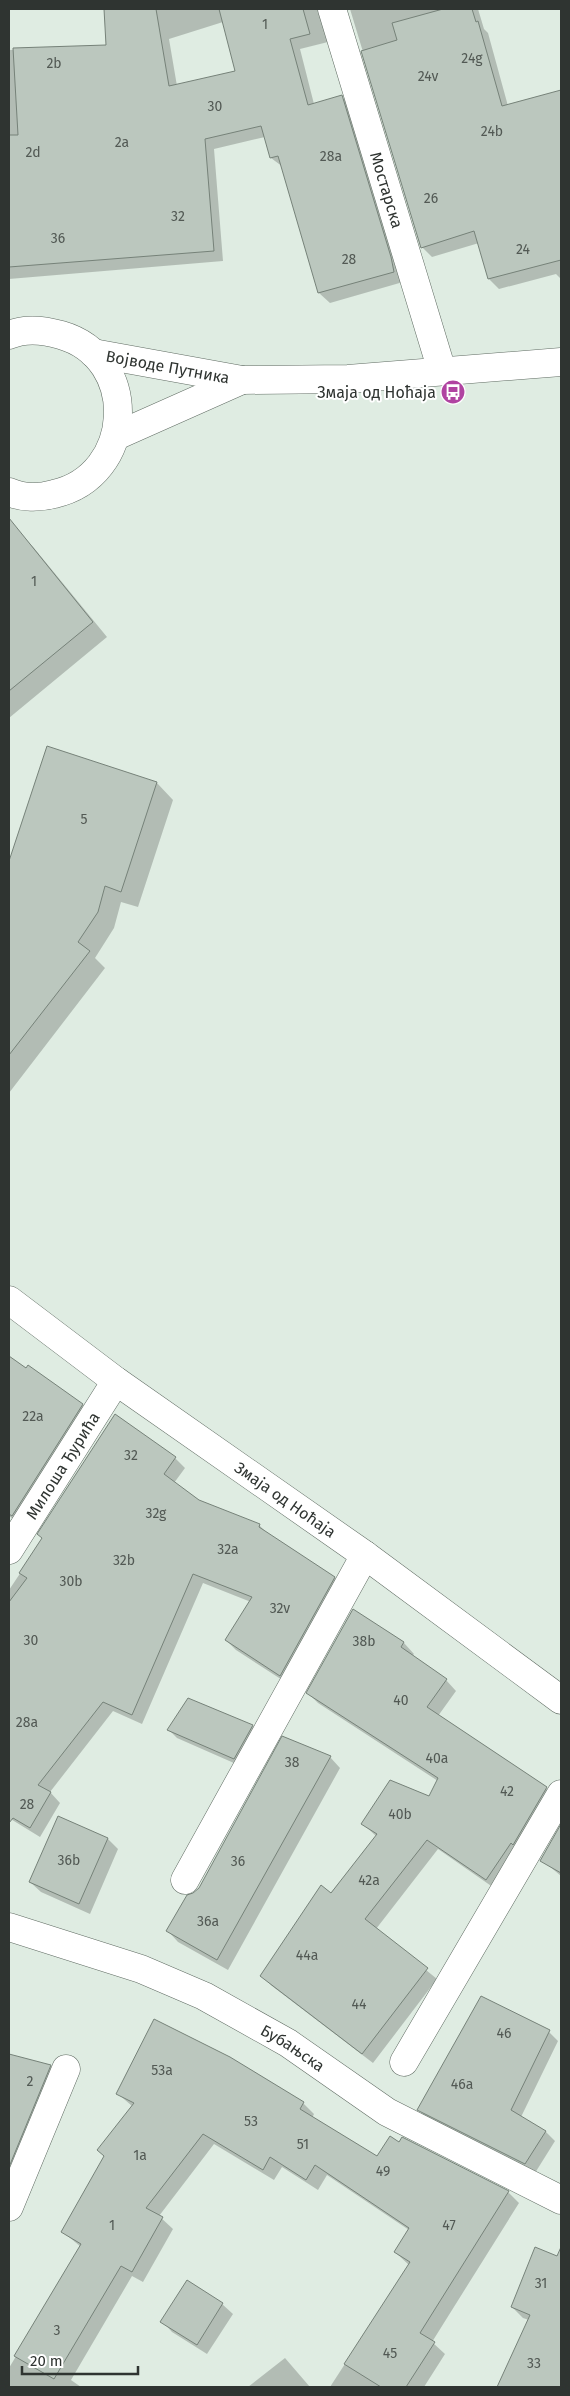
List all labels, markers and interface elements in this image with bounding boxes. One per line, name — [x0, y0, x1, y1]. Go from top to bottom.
house number: 1 — [262, 16, 268, 33]
house number: 24g — [461, 50, 483, 67]
house number: 2b — [46, 55, 62, 72]
house number: 24v — [418, 68, 438, 85]
house number: 30 — [208, 98, 223, 115]
house number: 24b — [481, 123, 503, 140]
house number: 2a — [115, 134, 129, 151]
house number: 2d — [25, 144, 41, 161]
house number: 28a — [320, 148, 342, 165]
street label: Мостарска — [366, 150, 407, 230]
house number: 26 — [424, 190, 438, 207]
house number: 32 — [171, 208, 185, 225]
house number: 36 — [51, 230, 65, 247]
house number: 24 — [516, 241, 531, 258]
house number: 28 — [342, 251, 357, 268]
street label: Војводе Путника — [104, 347, 231, 388]
bus stop icon: Змаја од Ноћаја — [440, 379, 466, 405]
place label: Змаја од Ноћаја — [317, 383, 436, 402]
house number: 1 — [31, 573, 37, 590]
house number: 5 — [80, 811, 88, 828]
house number: 22a — [22, 1408, 44, 1425]
street label: Милоша Ђурића — [22, 1409, 104, 1523]
house number: 32 — [124, 1447, 138, 1464]
street label: Змаја од Ноћаја — [231, 1458, 339, 1542]
house number: 32g — [146, 1505, 167, 1522]
house number: 32a — [217, 1541, 239, 1558]
house number: 32b — [113, 1552, 135, 1569]
house number: 30b — [59, 1573, 83, 1590]
house number: 32v — [270, 1600, 290, 1617]
house number: 30 — [24, 1632, 39, 1649]
house number: 38b — [352, 1633, 376, 1650]
house number: 40 — [393, 1692, 409, 1709]
house number: 28a — [16, 1714, 38, 1731]
house number: 40a — [426, 1750, 448, 1767]
house number: 38 — [285, 1754, 300, 1771]
house number: 42 — [500, 1783, 514, 1800]
house number: 28 — [20, 1796, 35, 1813]
house number: 40b — [388, 1806, 412, 1823]
house number: 36b — [58, 1852, 80, 1869]
house number: 36 — [231, 1853, 245, 1870]
house number: 42a — [358, 1872, 380, 1889]
house number: 36a — [197, 1913, 219, 1930]
house number: 44a — [296, 1947, 318, 1964]
house number: 44 — [352, 1996, 367, 2013]
street label: Бубањска — [257, 2021, 328, 2076]
house number: 46 — [497, 2025, 511, 2042]
house number: 53a — [151, 2062, 173, 2079]
house number: 2 — [27, 2073, 34, 2090]
house number: 46a — [451, 2076, 473, 2093]
house number: 53 — [244, 2113, 258, 2130]
house number: 51 — [297, 2136, 309, 2153]
house number: 1a — [133, 2147, 147, 2164]
house number: 49 — [376, 2163, 390, 2180]
house number: 1 — [109, 2217, 115, 2234]
house number: 47 — [442, 2217, 456, 2234]
house number: 31 — [535, 2275, 547, 2292]
house number: 3 — [54, 2322, 61, 2339]
scale bar — [22, 2344, 139, 2376]
house number: 45 — [383, 2345, 397, 2362]
text: 20 m — [30, 2352, 63, 2370]
house number: 33 — [527, 2355, 541, 2372]

